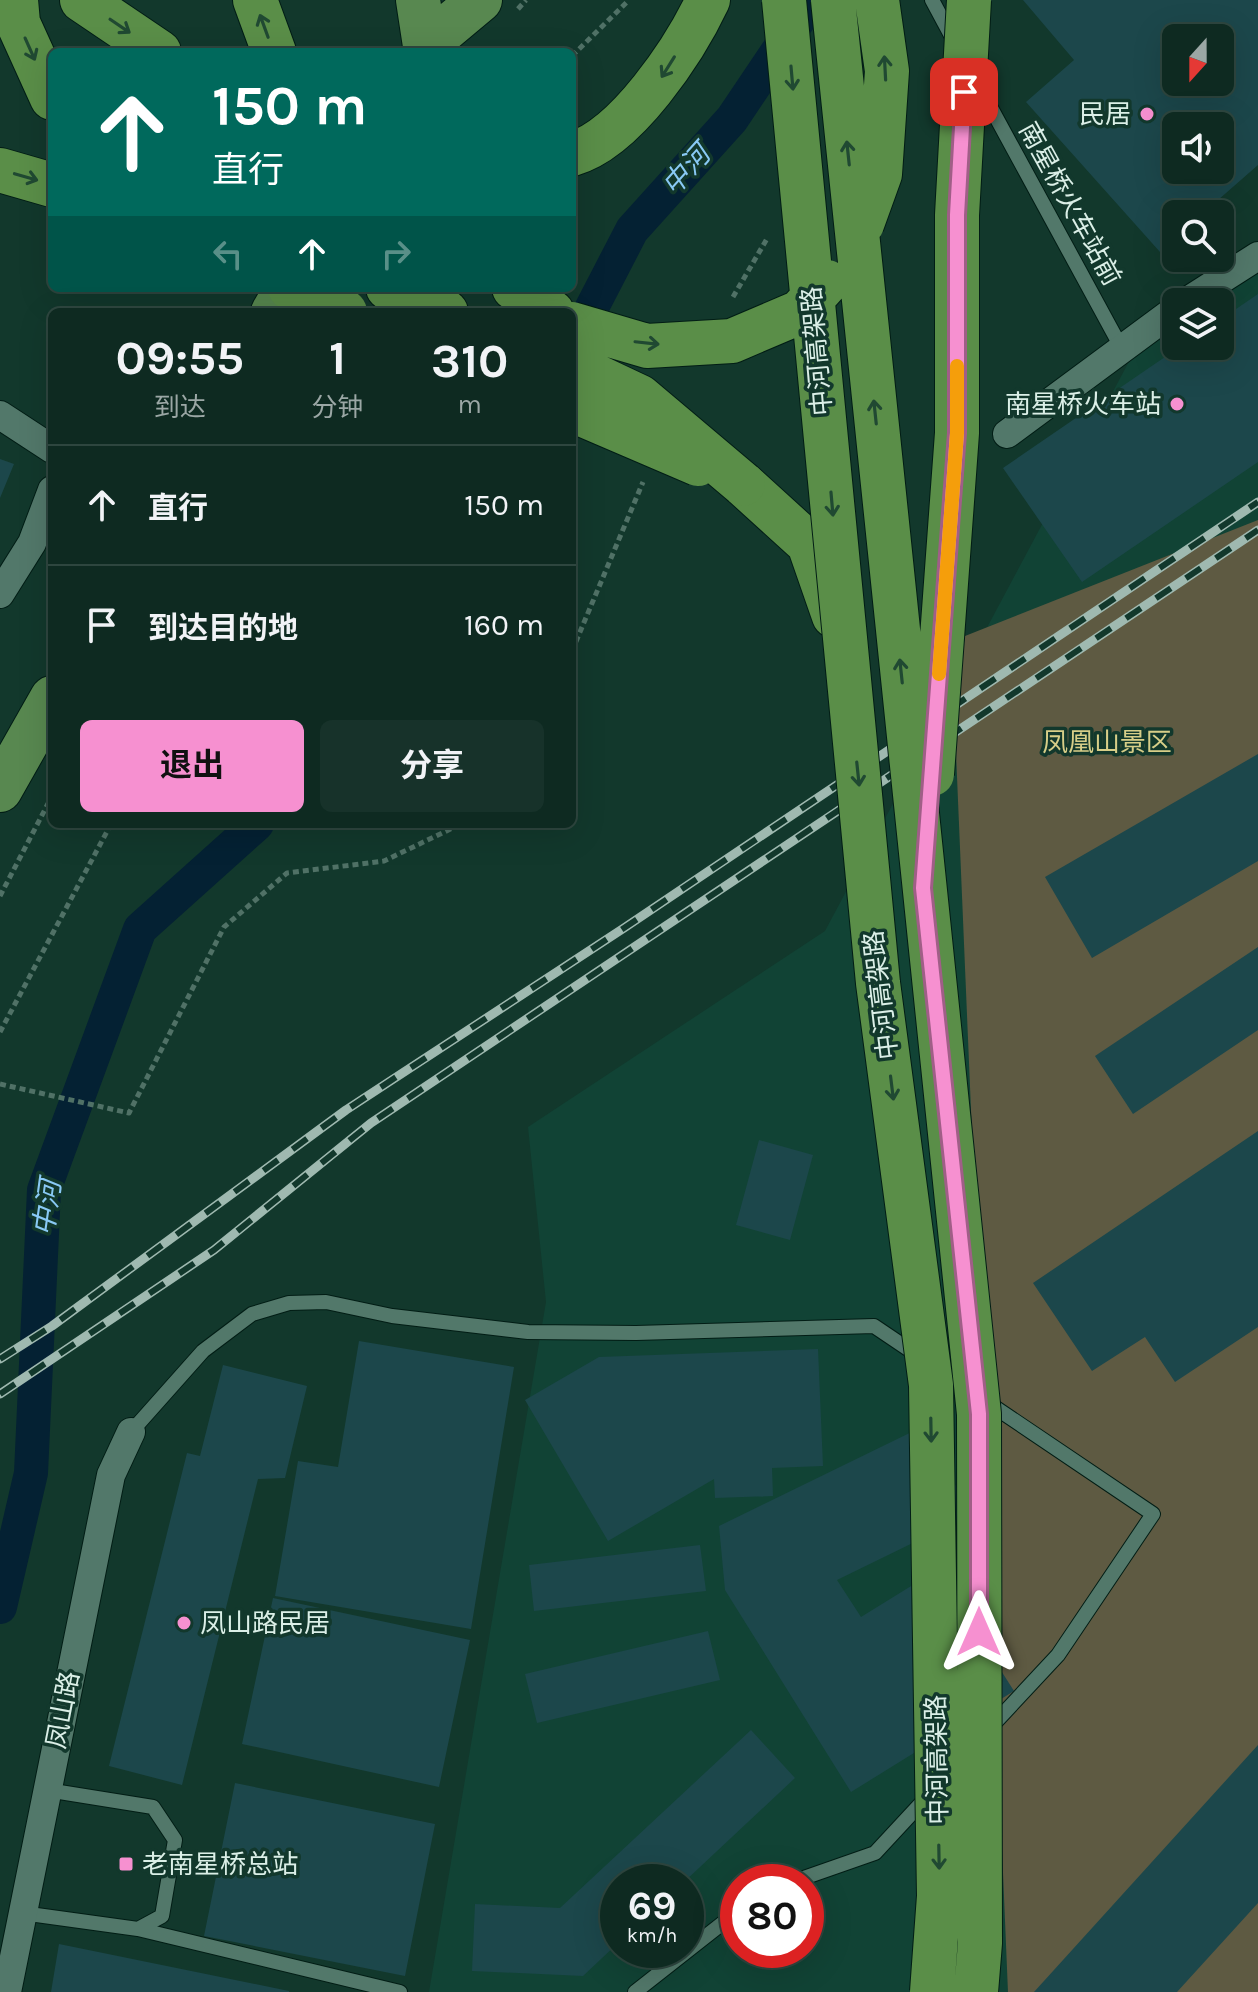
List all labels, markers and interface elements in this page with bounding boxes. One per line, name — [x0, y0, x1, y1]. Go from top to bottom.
one-way arrow — [256, 14, 270, 39]
one-way arrow — [109, 18, 131, 34]
north arrow — [1162, 24, 1234, 96]
map controls — [1162, 24, 1234, 360]
one-way arrow — [23, 36, 38, 61]
one-way arrow — [660, 55, 676, 78]
one-way arrow — [878, 55, 893, 82]
pin — [930, 58, 998, 126]
one-way arrow — [784, 64, 799, 91]
icon: arrive — [942, 70, 986, 114]
text: 150 m — [212, 73, 367, 138]
icon: ahead — [80, 80, 184, 184]
place label: 民居 — [1079, 99, 1131, 130]
marker: 民居 — [1138, 105, 1156, 123]
button: sound — [1162, 112, 1234, 184]
street label: 南星桥火车站前 — [1012, 117, 1128, 291]
water label: 中河 — [655, 134, 720, 202]
one-way arrow — [841, 140, 856, 167]
text: 直行 — [212, 149, 284, 191]
one-way arrow — [13, 170, 39, 185]
button: search — [1162, 200, 1234, 272]
icon: left — [206, 232, 250, 276]
icon: ahead — [290, 232, 334, 276]
icon: right — [374, 232, 418, 276]
street label: 中河高架路 — [796, 285, 838, 417]
button: layers — [1162, 288, 1234, 360]
text: 09:55 — [116, 330, 244, 386]
text: 1 — [329, 330, 346, 386]
text: 310 — [431, 333, 508, 389]
one-way arrow — [633, 336, 660, 351]
text: m — [458, 389, 482, 420]
place label: 南星桥火车站 — [1005, 389, 1161, 420]
text: 到达 — [154, 392, 206, 423]
text: 分钟 — [312, 392, 364, 423]
marker: 南星桥火车站 — [1168, 395, 1186, 413]
one-way arrow — [867, 399, 882, 426]
icon: ahead — [80, 483, 124, 527]
text: 150 m — [464, 487, 544, 523]
text: 直行 — [148, 490, 208, 526]
one-way arrow — [825, 490, 840, 517]
icon: arrive — [80, 603, 124, 647]
text: 160 m — [464, 607, 544, 643]
text: 到达目的地 — [148, 610, 298, 646]
one-way arrow — [893, 658, 908, 685]
button: 退出 — [80, 720, 304, 812]
button: 分享 — [320, 720, 544, 812]
park label: 凤凰山景区 — [1042, 727, 1172, 758]
one-way arrow — [850, 760, 865, 787]
street label: 中河高架路 — [858, 929, 904, 1061]
one-way arrow — [885, 1075, 900, 1100]
water label: 中河 — [27, 1173, 68, 1238]
one-way arrow — [924, 1416, 939, 1443]
position arrow — [937, 1590, 1021, 1674]
place label: 凤山路民居 — [200, 1608, 330, 1639]
marker: 凤山路民居 — [175, 1614, 193, 1632]
street label: 凤山路 — [40, 1669, 86, 1751]
street label: 中河高架路 — [920, 1695, 954, 1825]
one-way arrow — [931, 1843, 946, 1870]
place label: 老南星桥总站 — [142, 1849, 298, 1880]
marker: 老南星桥总站 — [117, 1855, 135, 1873]
speed limit sign: 80 — [720, 1864, 824, 1968]
text: 69 — [628, 1882, 676, 1929]
text: km/h — [627, 1924, 677, 1947]

